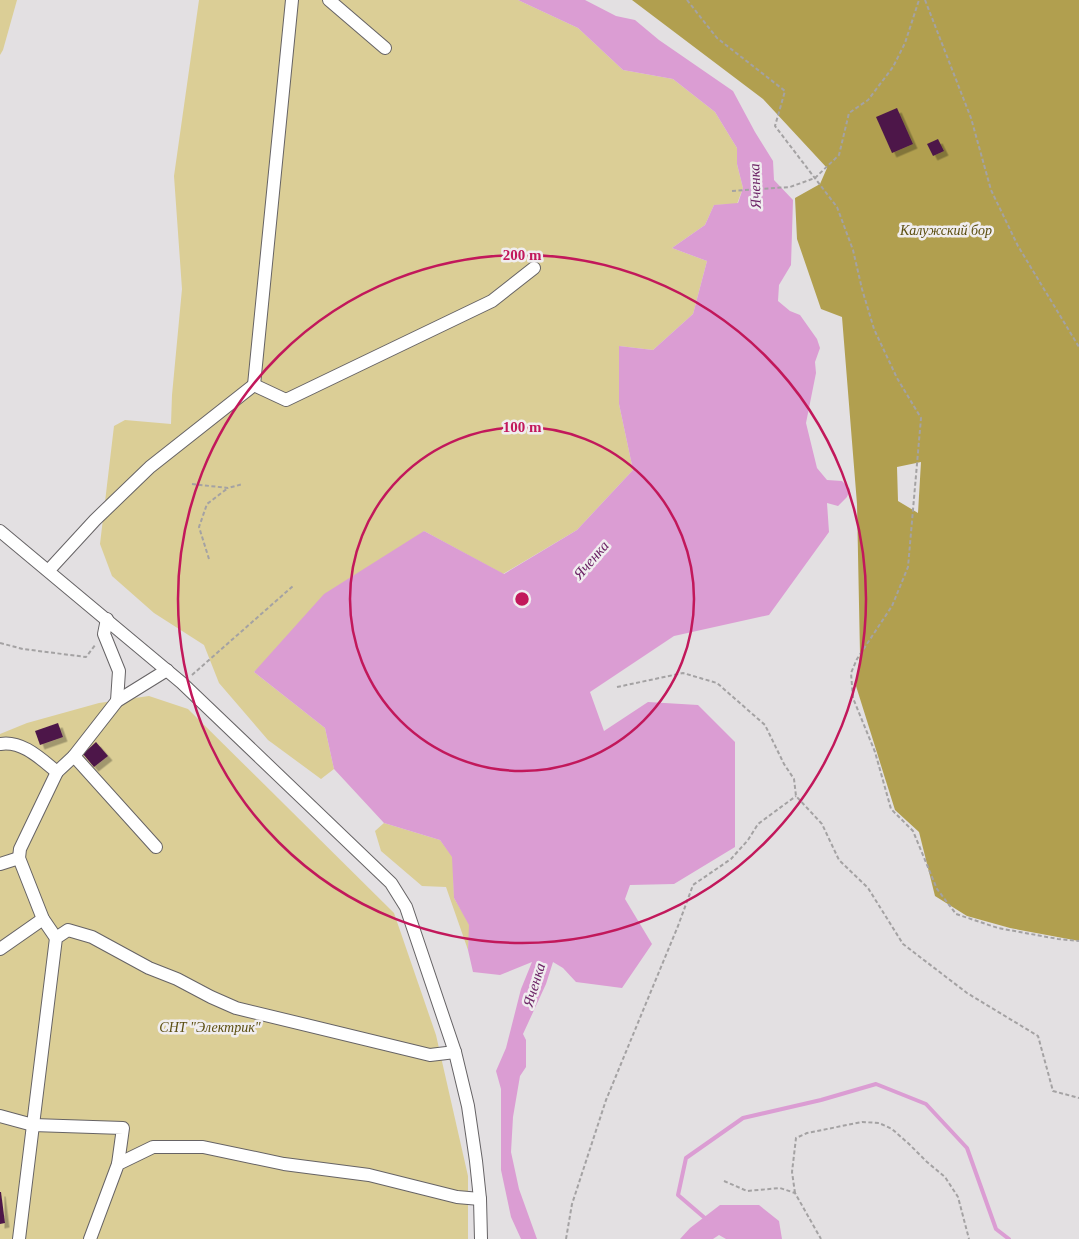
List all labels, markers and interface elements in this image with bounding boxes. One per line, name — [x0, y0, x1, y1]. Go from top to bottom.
water label: Яченка — [746, 163, 764, 210]
park label: Калужский бор — [899, 223, 992, 238]
text: 200 m — [503, 247, 542, 263]
text: 100 m — [503, 419, 542, 435]
water label: Яченка — [569, 538, 612, 583]
centre of rings — [513, 590, 531, 608]
water label: Яченка — [519, 961, 548, 1010]
park label: СНТ "Электрик" — [159, 1020, 261, 1035]

